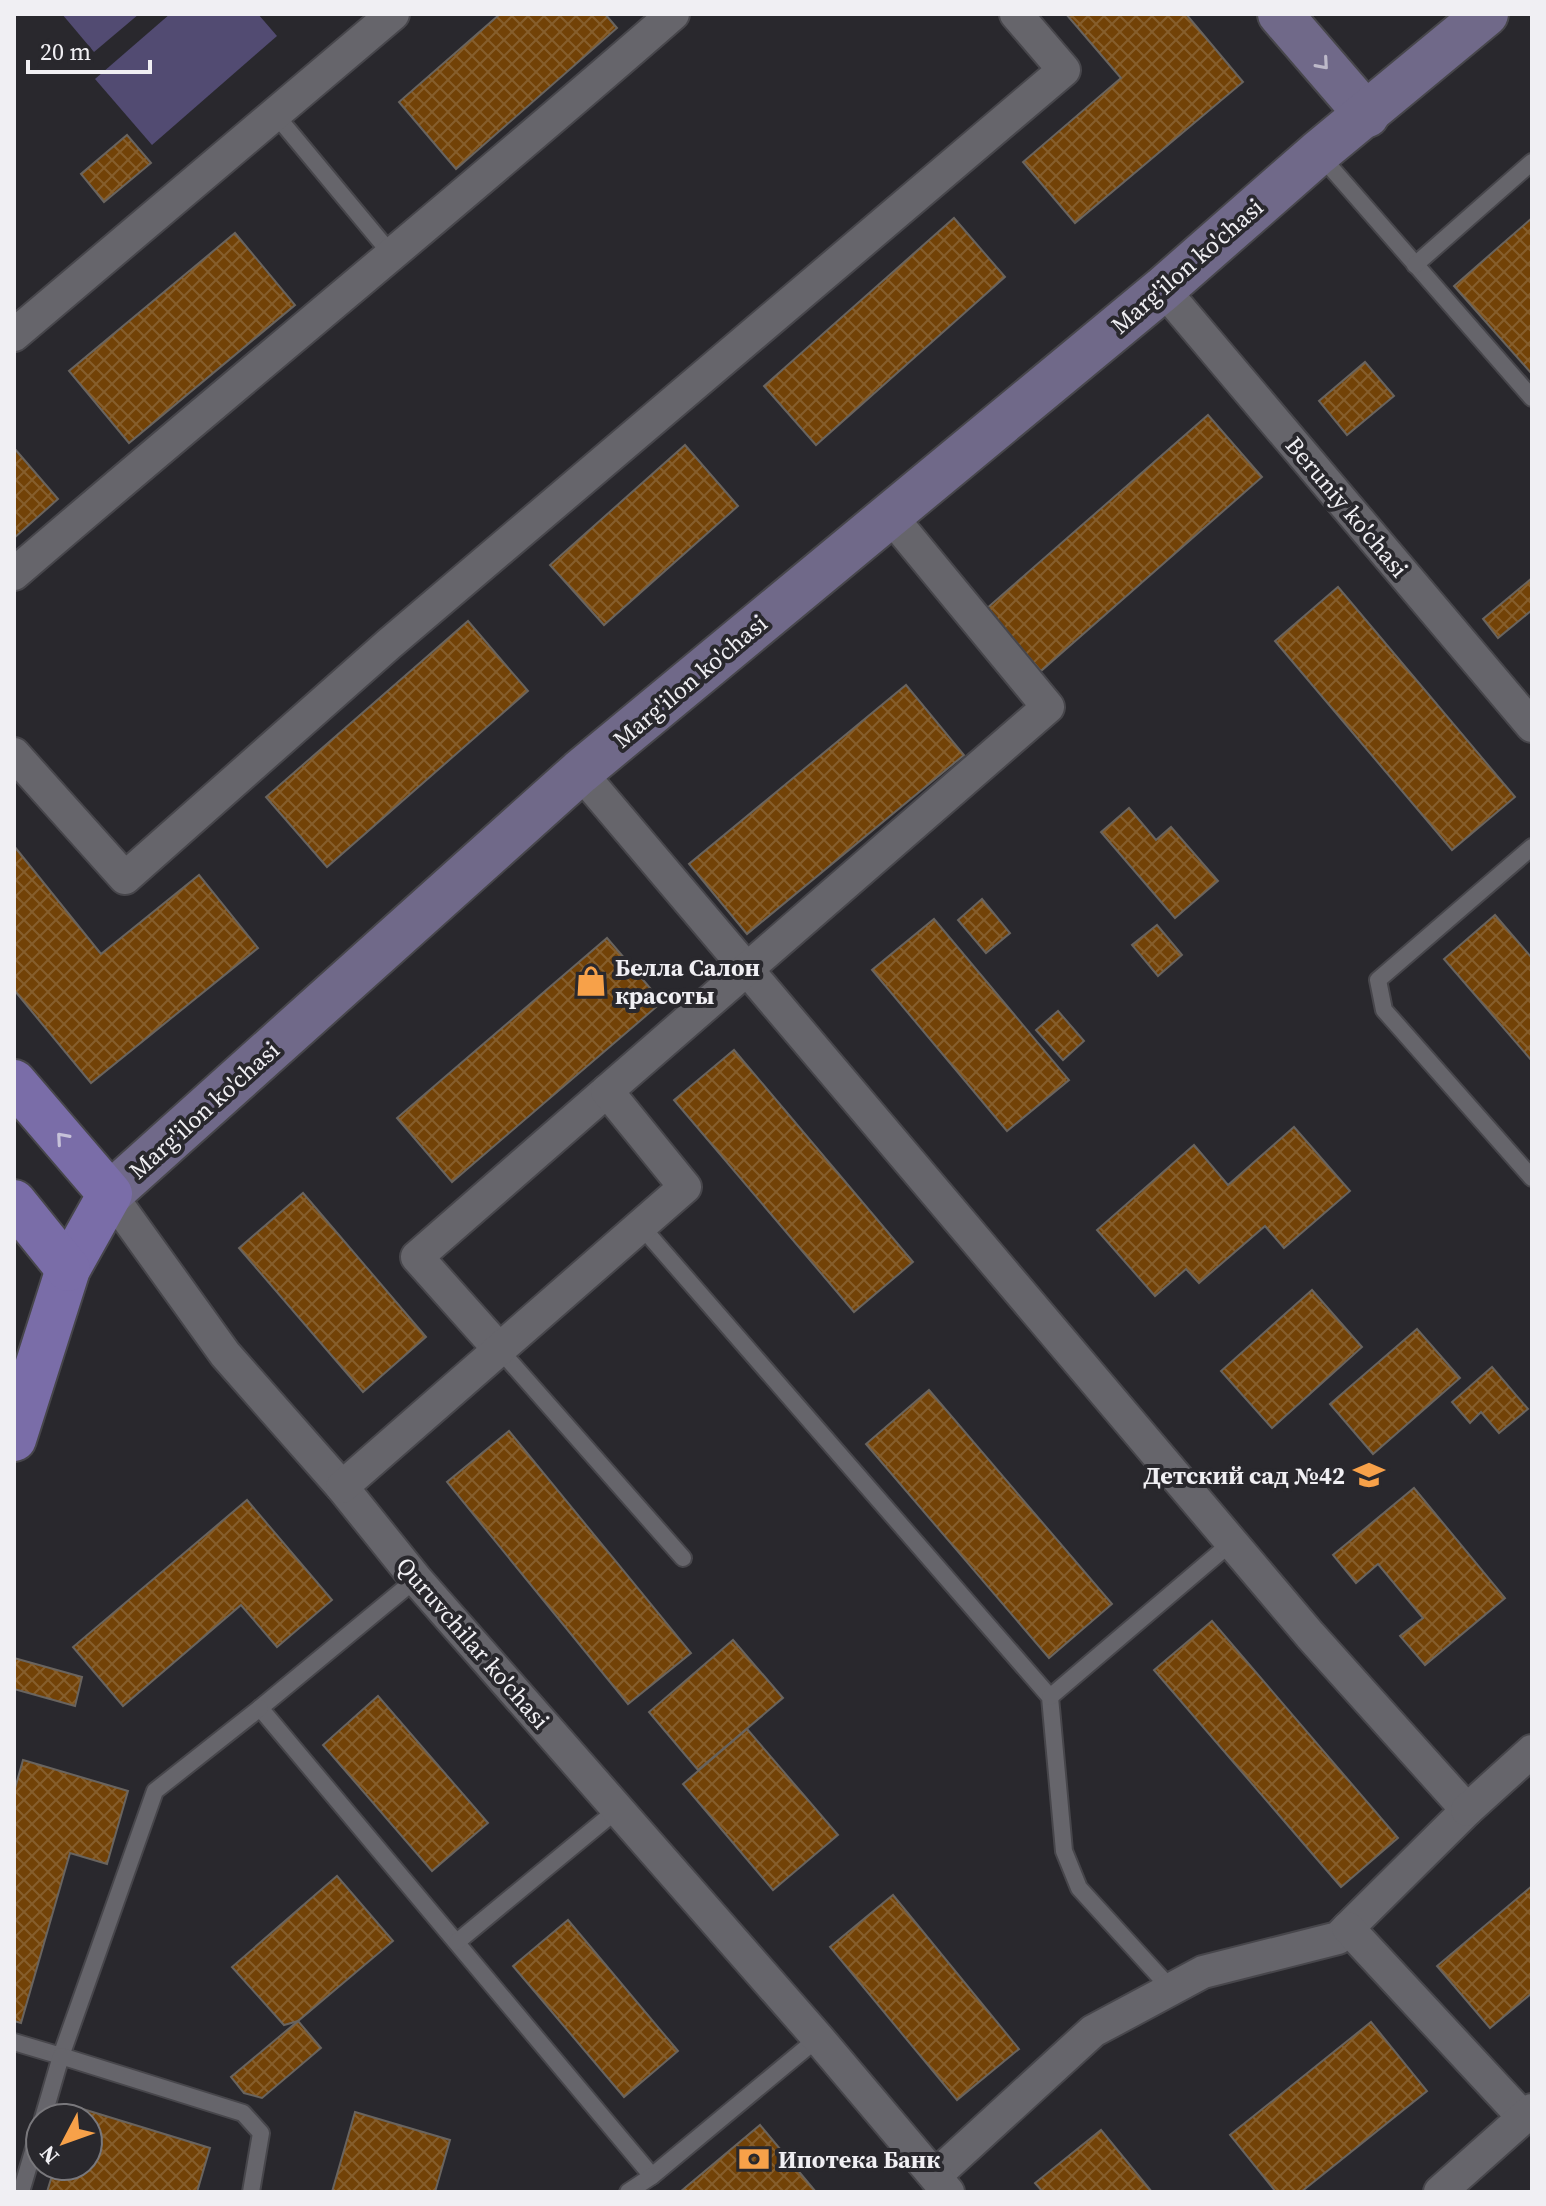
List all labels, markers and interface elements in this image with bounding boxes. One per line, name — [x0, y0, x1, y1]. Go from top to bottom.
scale bar — [28, 24, 150, 74]
text: 20 m — [40, 35, 91, 68]
one-way arrow — [1313, 55, 1328, 70]
street label: Marg'ilon ko'chasi — [1104, 191, 1270, 341]
street label: Beruniy ko'chasi — [1278, 430, 1416, 584]
street label: Marg'ilon ko'chasi — [606, 607, 774, 755]
place label: Белла Салон красоты — [615, 951, 760, 1012]
shop icon: Белла Салон красоты — [574, 964, 608, 998]
street label: Marg'ilon ko'chasi — [122, 1034, 286, 1186]
one-way arrow — [57, 1133, 72, 1147]
school or university icon: Детский сад №42 — [1352, 1458, 1386, 1492]
place label: Детский сад №42 — [1143, 1459, 1345, 1492]
street label: Quruvchilar ko'chasi — [389, 1550, 557, 1736]
north arrow — [24, 2102, 104, 2182]
text: N — [32, 2139, 65, 2171]
bank icon: Ипотека Банк — [737, 2142, 771, 2176]
place label: Ипотека Банк — [778, 2143, 940, 2176]

